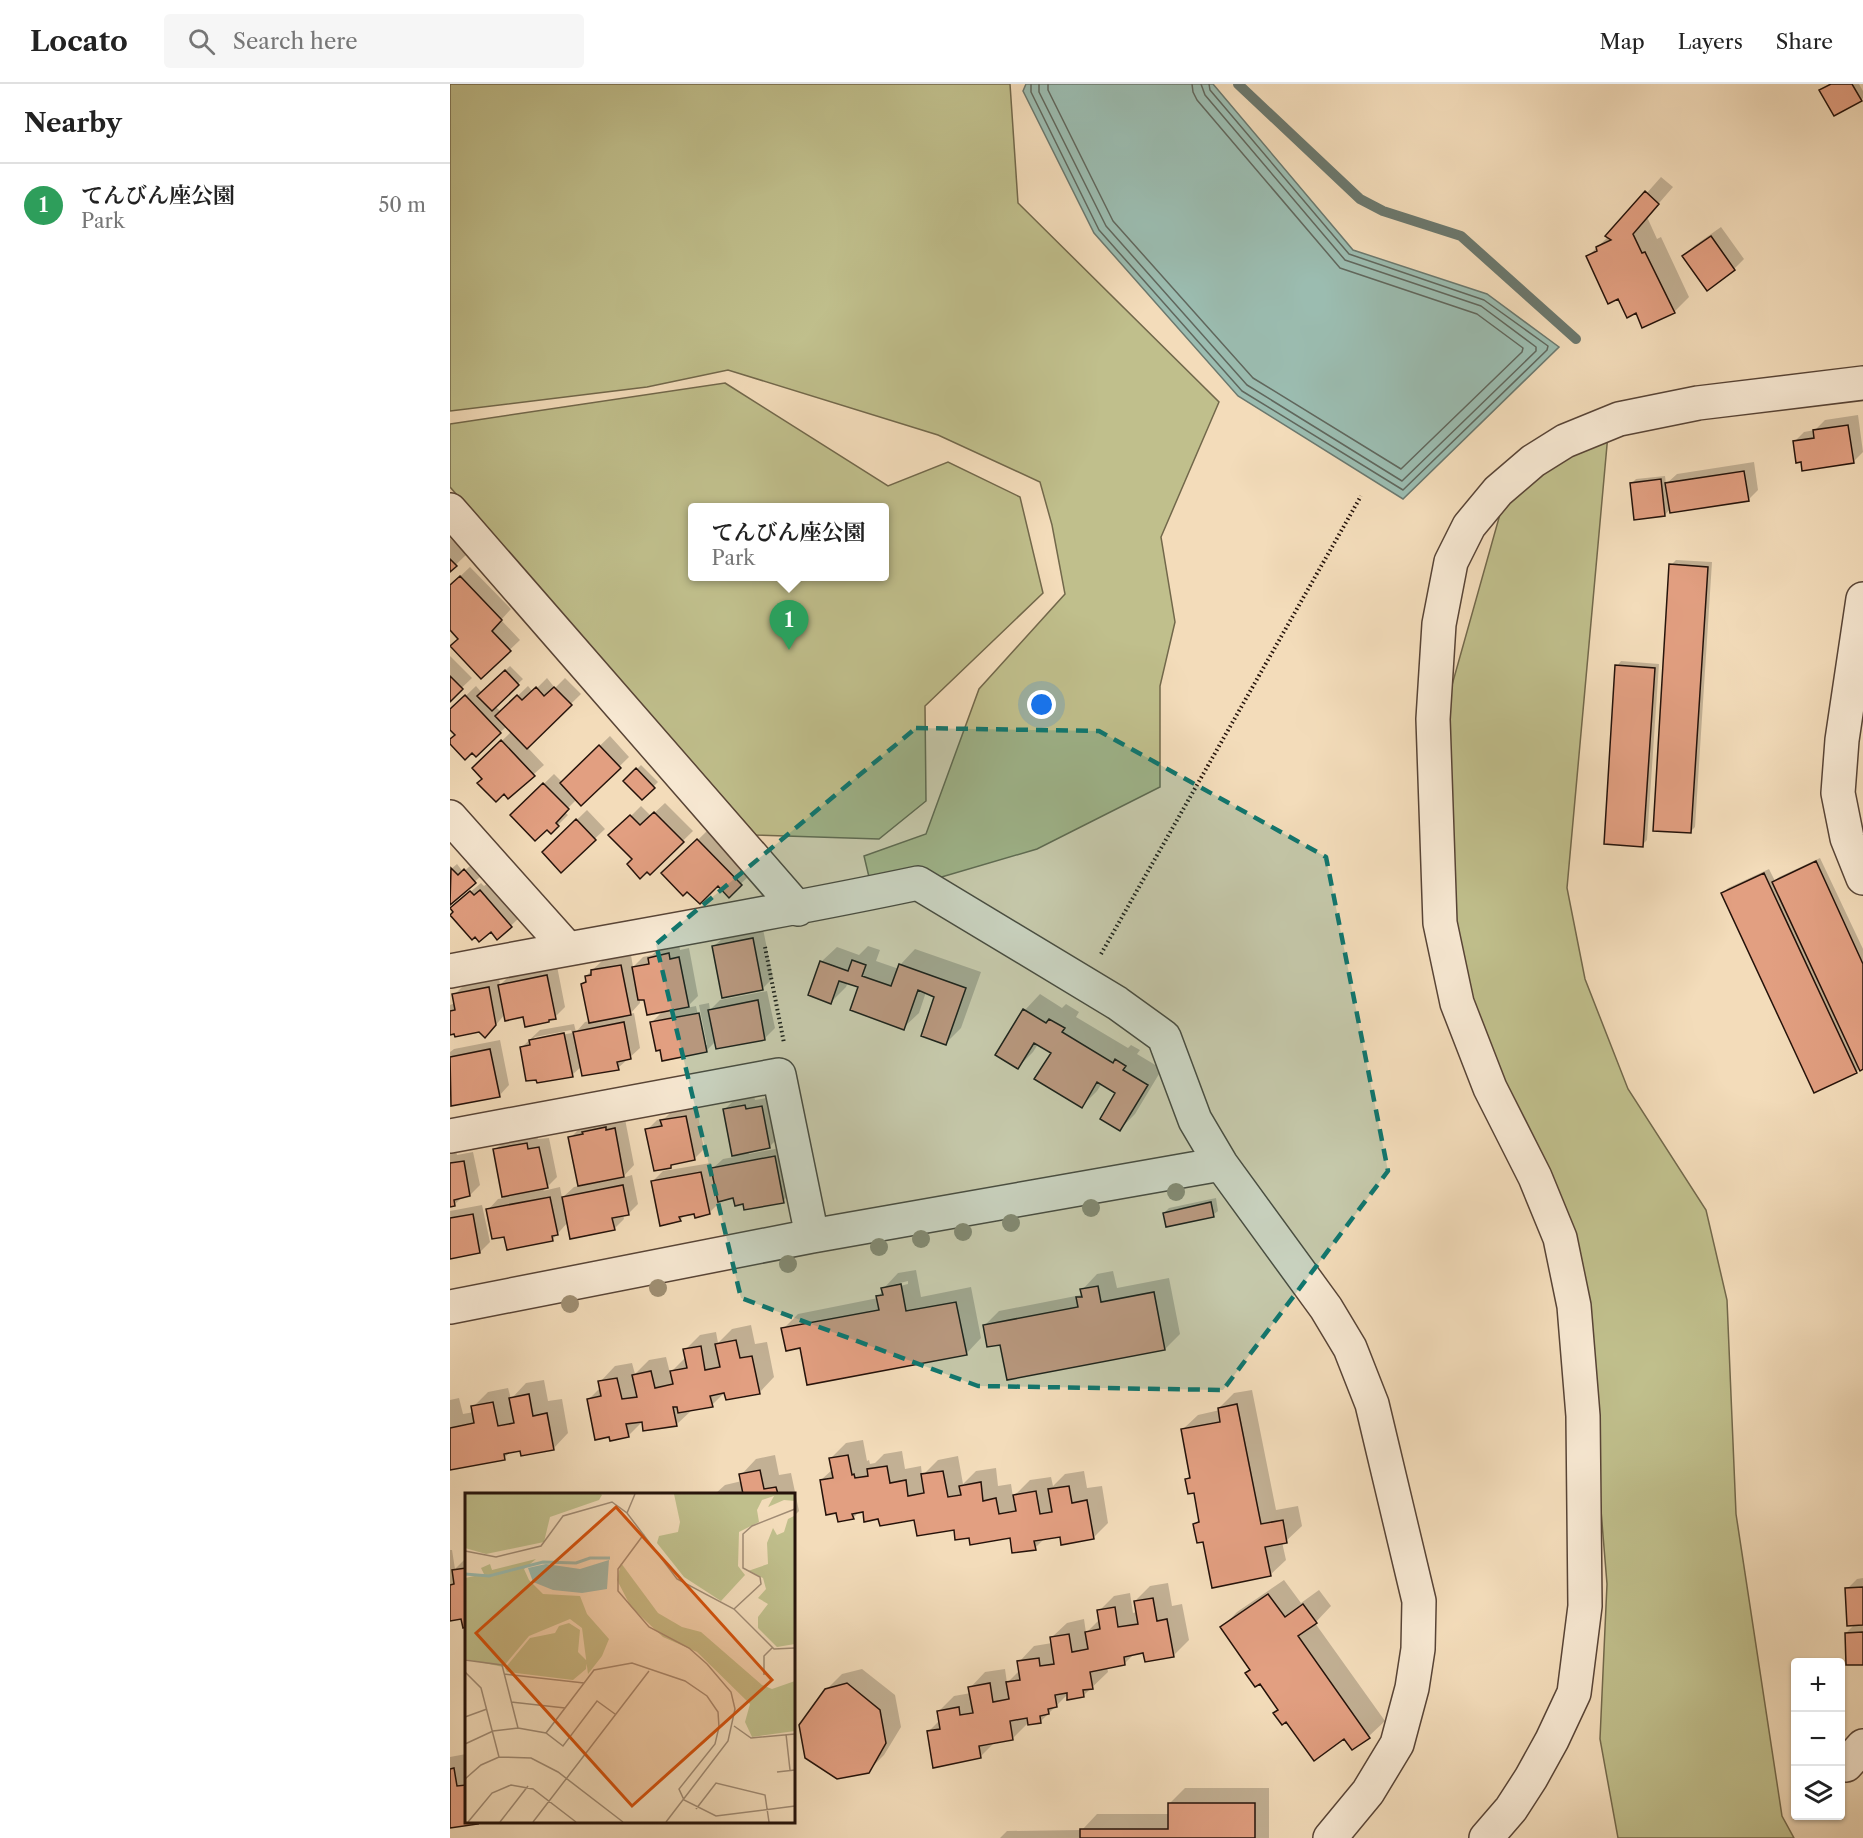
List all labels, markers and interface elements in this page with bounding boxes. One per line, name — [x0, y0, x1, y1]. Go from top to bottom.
search box — [164, 14, 584, 68]
text: Locato — [30, 24, 128, 58]
icon: search — [185, 25, 218, 58]
text: Search here — [233, 28, 358, 55]
text: Map — [1600, 29, 1645, 54]
text: Layers — [1678, 29, 1743, 54]
text: Share — [1776, 29, 1833, 54]
text: Nearby — [24, 107, 122, 139]
text: てんびん座公園 — [81, 182, 235, 209]
text: 1 — [39, 193, 48, 217]
text: 50 m — [379, 193, 426, 217]
text: Park — [81, 209, 124, 233]
popup — [688, 503, 889, 581]
text: てんびん座公園 — [711, 519, 866, 546]
text: Park — [711, 546, 755, 570]
pin: 1 — [770, 600, 808, 650]
your location — [1027, 690, 1056, 719]
inset map — [465, 1493, 795, 1823]
map controls — [1791, 1658, 1845, 1820]
button: + — [1791, 1658, 1845, 1712]
button: − — [1791, 1712, 1845, 1766]
button: layers — [1791, 1766, 1845, 1820]

